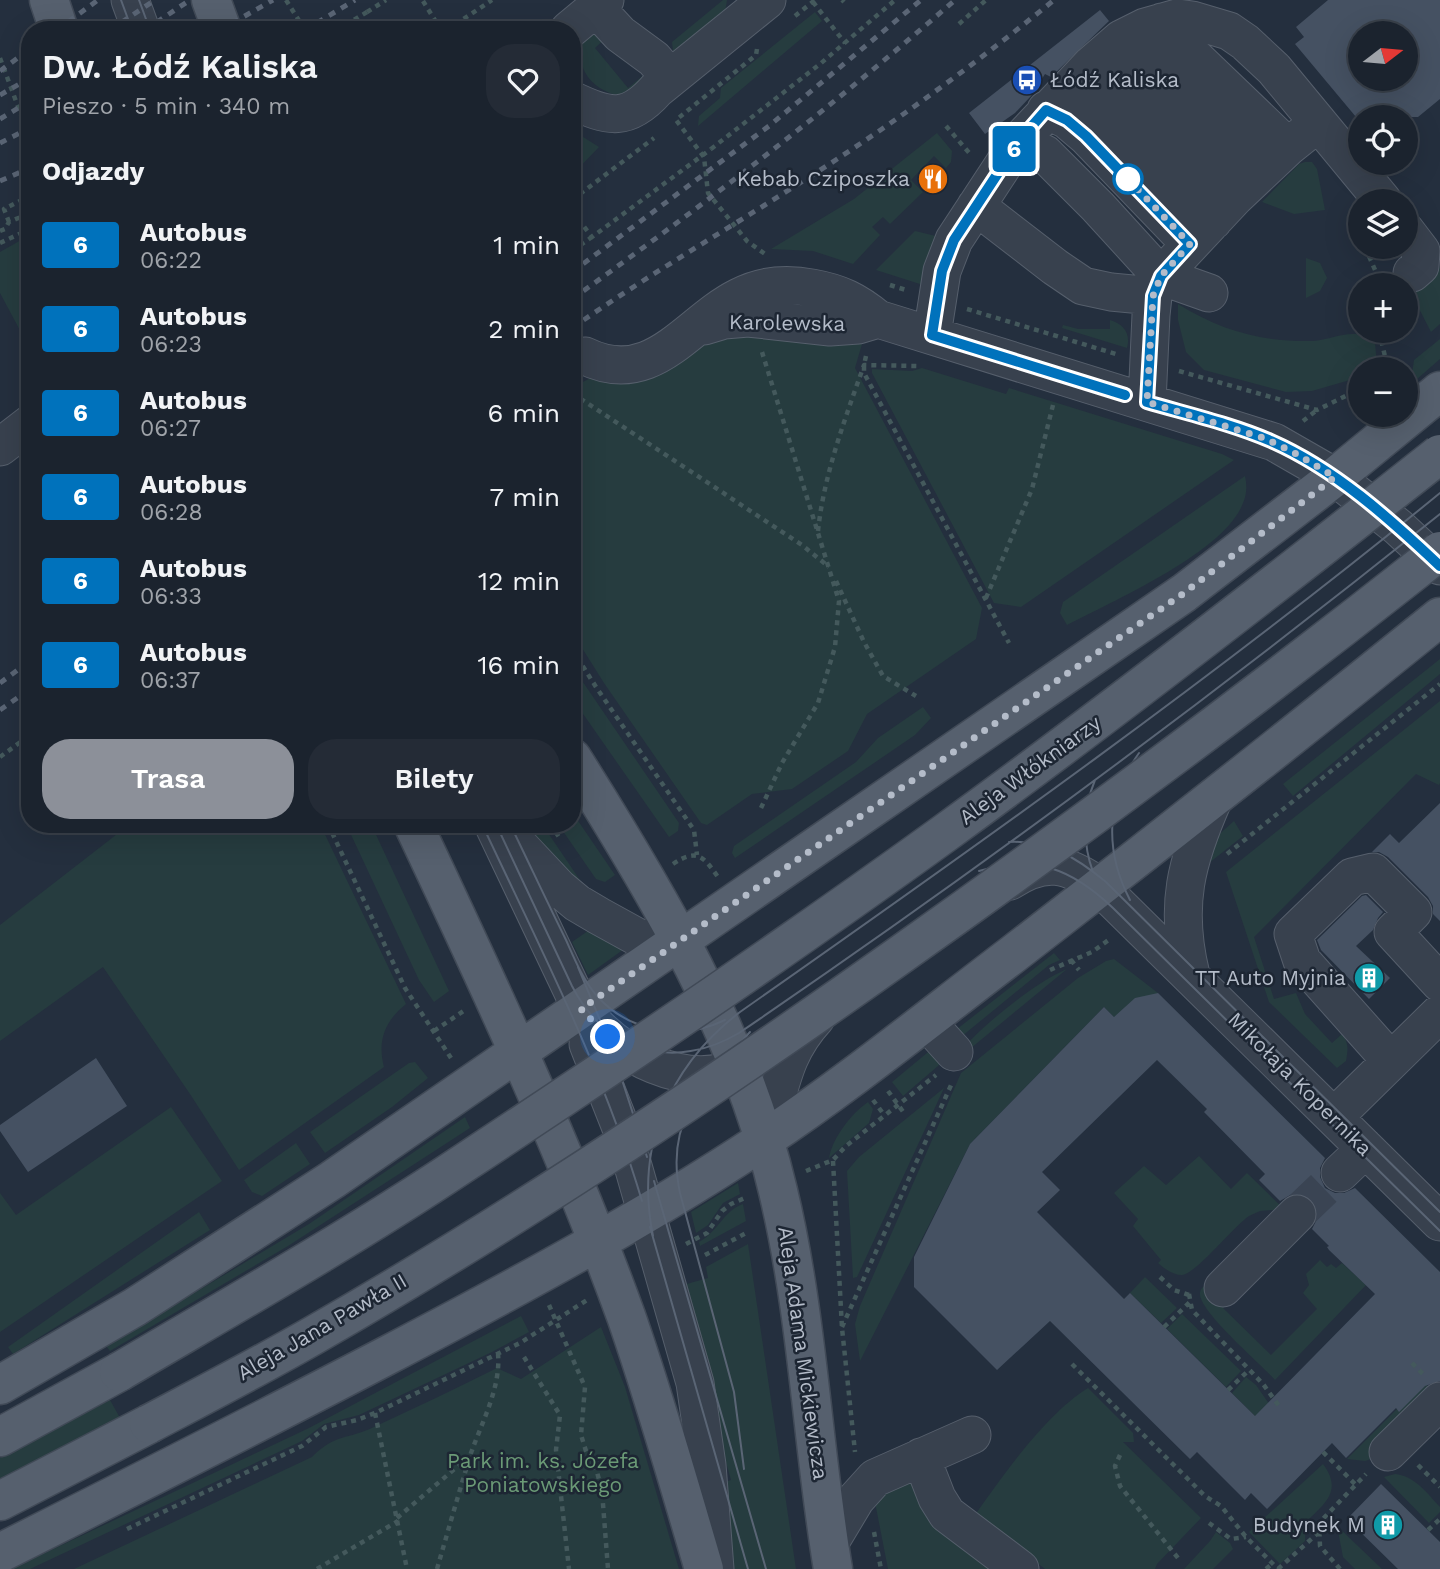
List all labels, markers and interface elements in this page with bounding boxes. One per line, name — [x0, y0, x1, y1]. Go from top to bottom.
north arrow — [1348, 21, 1418, 91]
map controls — [1348, 21, 1418, 427]
button: heart — [486, 44, 560, 118]
text: Dw. Łódź Kaliska — [42, 47, 318, 86]
bus stop icon: Łódź Kaliska — [1010, 63, 1044, 97]
place label: Łódź Kaliska — [1050, 67, 1179, 92]
text: Pieszo · 5 min · 340 m — [42, 93, 290, 120]
button: locate — [1348, 105, 1418, 175]
line badge: 6 — [991, 126, 1037, 172]
text: 6 — [1007, 135, 1021, 163]
text: Odjazdy — [42, 156, 144, 186]
restaurant icon: Kebab Cziposzka — [916, 162, 950, 196]
unlabelled marker — [1113, 164, 1143, 194]
place label: Kebab Cziposzka — [737, 166, 910, 191]
button: layers — [1348, 189, 1418, 259]
text: Autobus — [140, 217, 247, 247]
text: 1 min — [493, 230, 560, 260]
text: 6 — [73, 231, 88, 259]
text: 06:22 — [140, 247, 202, 274]
button: + — [1348, 273, 1418, 343]
text: Autobus — [140, 301, 247, 331]
street label: Karolewska — [729, 309, 846, 336]
text: 2 min — [488, 314, 560, 344]
text: 6 — [73, 315, 88, 343]
text: 06:23 — [140, 331, 202, 358]
button: − — [1348, 357, 1418, 427]
text: Autobus — [140, 385, 247, 415]
text: 6 min — [488, 398, 560, 428]
text: 6 — [73, 399, 88, 427]
text: 06:27 — [140, 415, 201, 442]
text: Autobus — [140, 469, 247, 499]
text: 7 min — [490, 482, 560, 512]
text: 6 — [73, 483, 88, 511]
text: 06:28 — [140, 499, 203, 526]
text: Autobus — [140, 553, 247, 583]
text: 12 min — [478, 566, 560, 596]
text: 6 — [73, 567, 88, 595]
text: 06:33 — [140, 583, 202, 610]
text: Autobus — [140, 637, 247, 667]
text: 16 min — [477, 650, 560, 680]
text: 6 — [73, 651, 88, 679]
text: 06:37 — [140, 667, 201, 694]
street label: Aleja Włókniarzy — [954, 710, 1106, 829]
button: Trasa — [42, 739, 294, 819]
button: Bilety — [308, 739, 560, 819]
building icon: TT Auto Myjnia — [1352, 961, 1386, 995]
place label: TT Auto Myjnia — [1195, 965, 1346, 990]
street label: Mikołaja Kopernika — [1223, 1007, 1378, 1161]
your location — [590, 1019, 625, 1054]
street label: Aleja Adama Mickiewicza — [773, 1225, 834, 1481]
street label: Aleja Jana Pawła II — [233, 1268, 411, 1385]
park label: Park im. ks. Józefa Poniatowskiego — [447, 1448, 639, 1497]
building icon: Budynek M — [1371, 1508, 1405, 1542]
place label: Budynek M — [1253, 1512, 1365, 1537]

